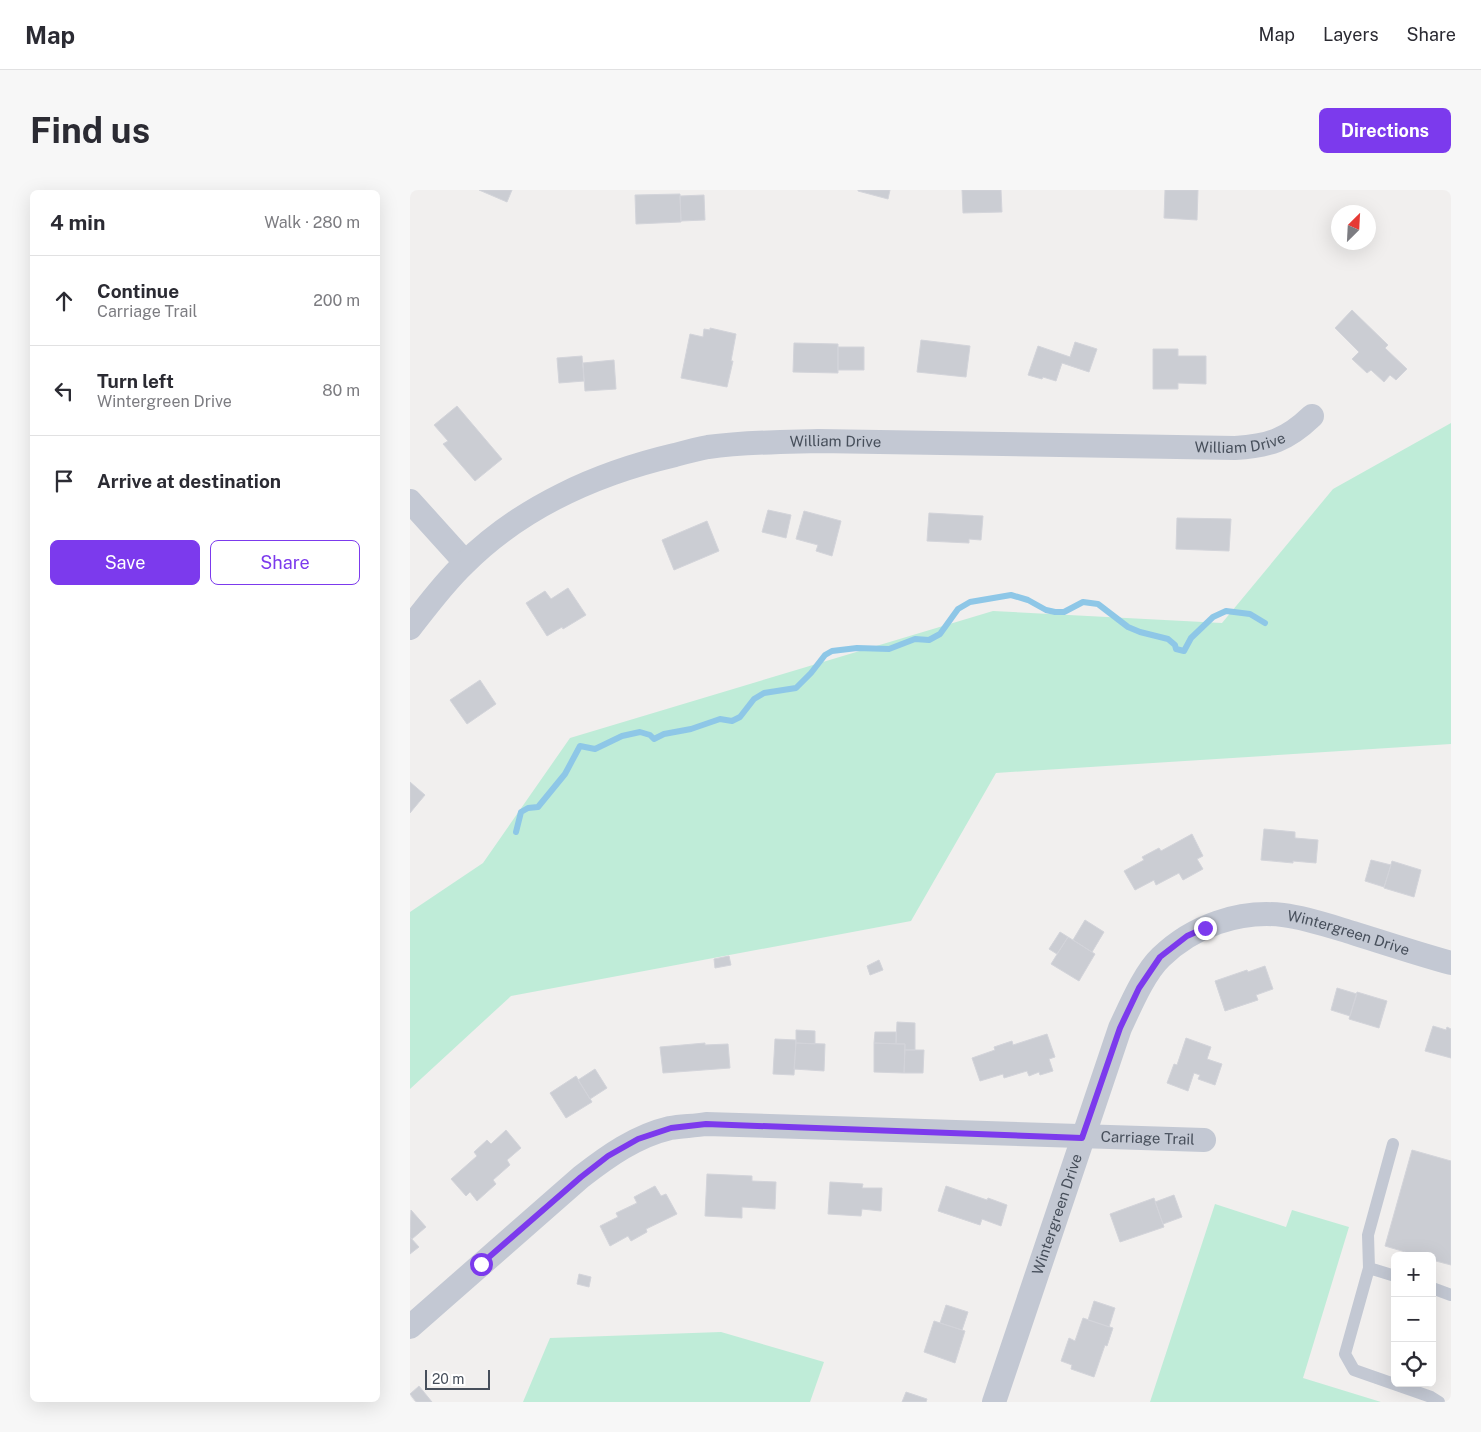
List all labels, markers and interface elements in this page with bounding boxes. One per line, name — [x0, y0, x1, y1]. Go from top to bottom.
text: Map — [25, 21, 75, 49]
text: Map — [1259, 24, 1295, 45]
text: Layers — [1323, 24, 1379, 45]
text: Share — [1407, 24, 1456, 45]
button: Directions — [1319, 108, 1451, 153]
text: Find us — [30, 110, 150, 151]
north arrow — [1331, 205, 1376, 250]
text: 4 min — [50, 210, 105, 235]
text: Walk · 280 m — [264, 213, 360, 232]
text: Continue — [97, 280, 179, 302]
icon: ahead — [50, 287, 78, 315]
text: 200 m — [313, 291, 360, 310]
text: Carriage Trail — [97, 302, 197, 321]
text: Turn left — [97, 370, 174, 392]
icon: left — [50, 377, 78, 405]
text: 80 m — [322, 381, 360, 400]
text: Wintergreen Drive — [97, 392, 232, 411]
street label: William Drive — [1195, 429, 1288, 456]
street label: William Drive — [789, 432, 881, 450]
icon: arrive — [50, 467, 78, 495]
text: Arrive at destination — [97, 470, 281, 492]
button: Save — [50, 540, 200, 585]
button: Share — [210, 540, 360, 585]
street label: Wintergreen Drive — [1286, 907, 1412, 958]
route end — [1194, 917, 1217, 940]
street label: Carriage Trail — [1100, 1128, 1195, 1148]
street label: Wintergreen Drive — [1028, 1152, 1085, 1277]
map controls — [1391, 1252, 1436, 1387]
button: + — [1391, 1252, 1436, 1297]
route start — [470, 1253, 493, 1276]
button: − — [1391, 1297, 1436, 1342]
button: locate — [1391, 1342, 1436, 1387]
scale bar — [425, 1367, 490, 1390]
text: 20 m — [432, 1371, 464, 1387]

